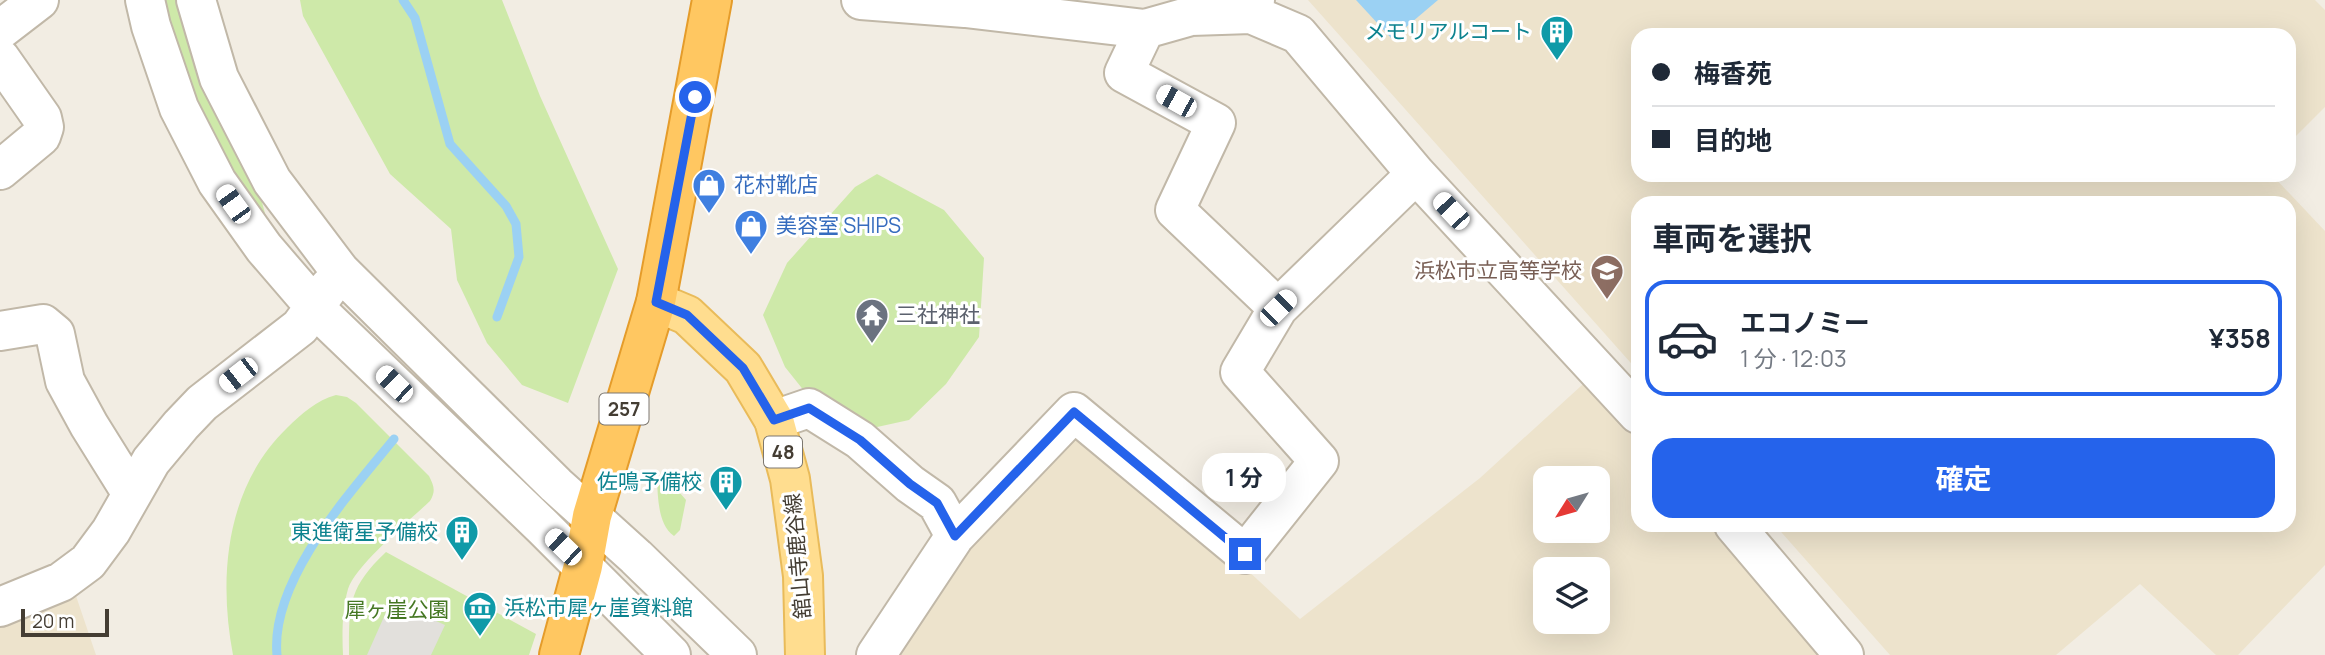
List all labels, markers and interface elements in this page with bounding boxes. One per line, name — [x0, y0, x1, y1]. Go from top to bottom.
building icon: メモリアルコート — [1538, 13, 1576, 62]
place label: メモリアルコート — [1365, 17, 1532, 45]
text: 梅香苑 — [1694, 55, 1772, 91]
route start — [679, 81, 711, 113]
car — [1153, 82, 1200, 120]
text: 目的地 — [1694, 122, 1772, 158]
shop icon: 花村靴店 — [690, 166, 728, 215]
place label: 花村靴店 — [734, 170, 818, 198]
car — [213, 181, 254, 227]
car — [1429, 188, 1474, 234]
shop icon: 美容室 SHIPS — [732, 207, 770, 256]
place label: 美容室 SHIPS — [776, 211, 901, 239]
text: 車両を選択 — [1652, 216, 1812, 260]
school or university icon: 浜松市立高等学校 — [1588, 252, 1626, 301]
place label: 浜松市立高等学校 — [1414, 256, 1582, 284]
car — [1256, 286, 1301, 330]
temple icon: 三社神社 — [853, 296, 891, 345]
place label: 三社神社 — [896, 300, 980, 328]
text: エコノミー — [1740, 304, 1870, 340]
icon: car — [1656, 307, 1719, 370]
text: ¥358 — [2209, 320, 2271, 356]
text: 1 分 · 12:03 — [1740, 342, 1847, 374]
car — [215, 354, 262, 396]
car — [372, 362, 417, 406]
road number: 257 — [600, 394, 648, 424]
road number: 48 — [764, 436, 802, 467]
button: 確定 — [1652, 438, 2275, 518]
callout: 1 分 — [1203, 452, 1287, 502]
text: 1 分 — [1225, 461, 1263, 493]
building icon: 佐鳴予備校 — [707, 463, 745, 512]
north arrow — [1533, 466, 1610, 542]
map controls — [1533, 466, 1610, 634]
place label: 佐鳴予備校 — [597, 467, 702, 495]
street label: 舘山寺鹿谷線 — [778, 492, 816, 620]
building icon: 東進衛星予備校 — [443, 513, 481, 562]
place label: 東進衛星予備校 — [291, 517, 438, 545]
car — [541, 525, 586, 569]
route end — [1229, 538, 1261, 570]
button: layers — [1533, 557, 1610, 634]
museum icon: 浜松市犀ヶ崖資料館 — [461, 589, 499, 638]
place label: 浜松市犀ヶ崖資料館 — [504, 593, 693, 621]
park label: 犀ヶ崖公園 — [345, 595, 450, 623]
scale bar — [21, 606, 108, 638]
text: 20 m — [32, 608, 74, 634]

